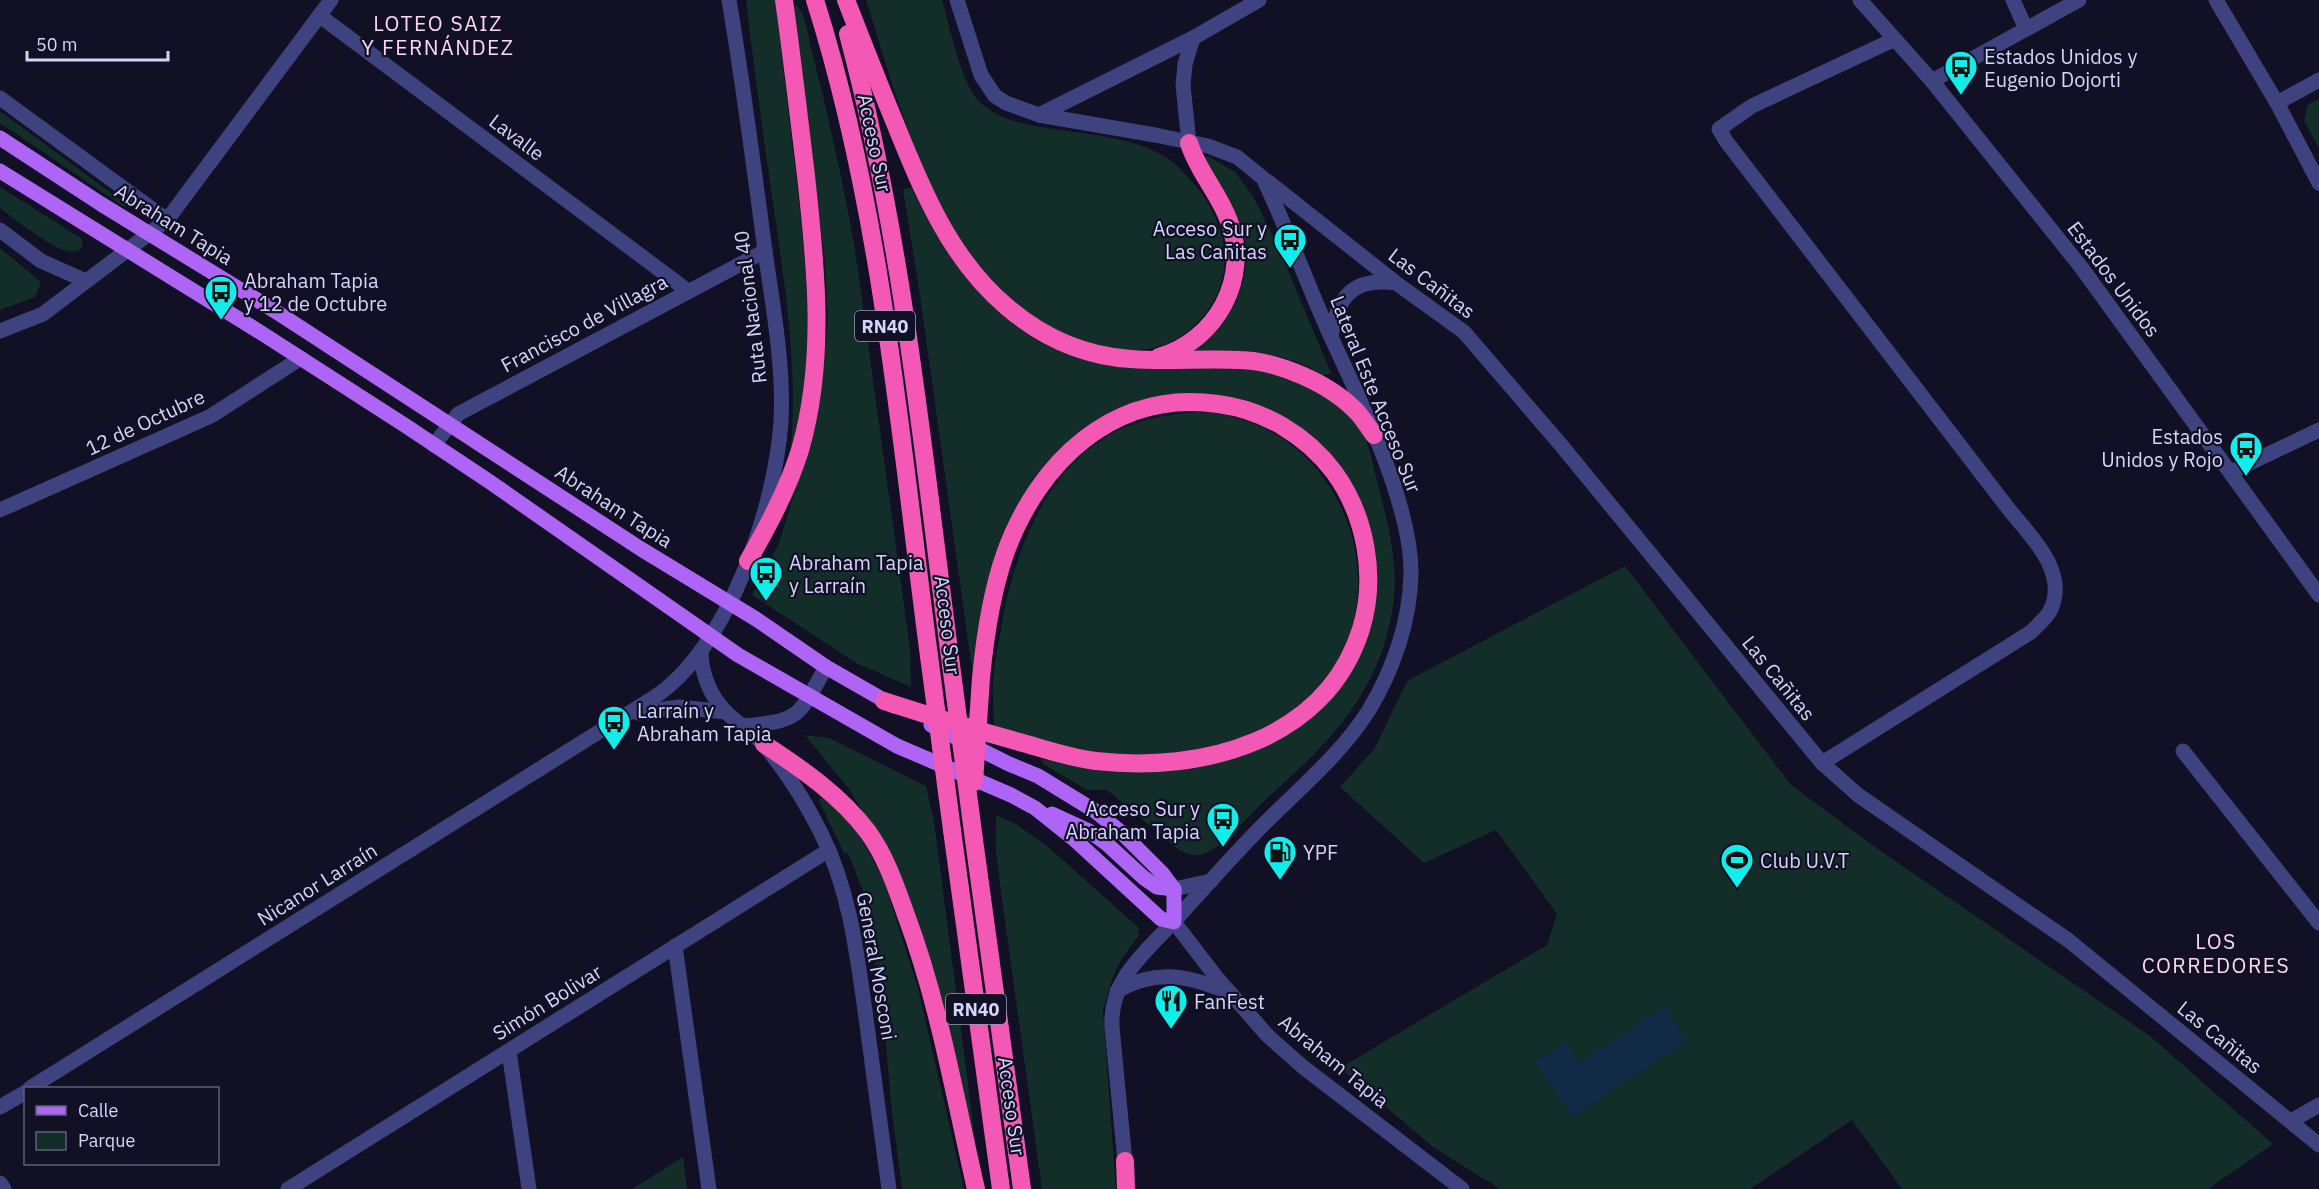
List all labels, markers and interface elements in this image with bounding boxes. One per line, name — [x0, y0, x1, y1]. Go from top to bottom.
district label: LOTEO SAIZ Y FERNÁNDEZ — [362, 9, 515, 61]
scale bar — [27, 24, 168, 62]
text: 50 m — [36, 33, 78, 56]
place label: Estados Unidos y Eugenio Dojorti — [1984, 43, 2137, 93]
bus stop icon: Estados Unidos y Eugenio Dojorti — [1943, 49, 1979, 96]
street label: Acceso Sur — [851, 91, 899, 195]
street label: Lavalle — [484, 107, 550, 167]
street label: Abraham Tapia — [110, 177, 238, 271]
place label: Acceso Sur y Las Cañitas — [1153, 215, 1267, 265]
street label: Estados Unidos — [2061, 215, 2167, 343]
bus stop icon: Acceso Sur y Las Cañitas — [1272, 222, 1308, 269]
street label: Ruta Nacional 40 — [727, 229, 773, 385]
street label: Las Cañitas — [1383, 242, 1481, 324]
place label: Abraham Tapia y 12 de Octubre — [244, 267, 387, 317]
street label: Francisco de Villagra — [496, 267, 672, 378]
bus stop icon: Abraham Tapia y 12 de Octubre — [203, 274, 239, 321]
street label: Lateral Este Acceso Sur — [1324, 291, 1428, 497]
road number: RN40 — [855, 311, 915, 341]
street label: 12 de Octubre — [81, 383, 209, 461]
place label: Estados Unidos y Rojo — [2101, 423, 2223, 473]
bus stop icon: Estados Unidos y Rojo — [2228, 430, 2264, 477]
street label: Abraham Tapia — [550, 458, 678, 554]
place label: Abraham Tapia y Larraín — [789, 549, 924, 599]
bus stop icon: Abraham Tapia y Larraín — [748, 555, 784, 602]
street label: Acceso Sur — [929, 574, 967, 676]
street label: Las Cañitas — [1736, 630, 1822, 726]
place label: Larraín y Abraham Tapia — [637, 697, 772, 747]
bus stop icon: Larraín y Abraham Tapia — [596, 704, 632, 751]
place label: Acceso Sur y Abraham Tapia — [1065, 795, 1200, 845]
bus stop icon: Acceso Sur y Abraham Tapia — [1205, 801, 1241, 848]
fuel station icon: YPF — [1262, 834, 1298, 881]
street label: Nicanor Larraín — [252, 836, 382, 932]
place label: YPF — [1303, 839, 1338, 866]
sports icon: Club U.V.T — [1719, 842, 1755, 889]
place label: Club U.V.T — [1760, 847, 1849, 874]
street label: General Mosconi — [851, 890, 903, 1042]
district label: LOS CORREDORES — [2142, 927, 2290, 979]
street label: Simón Bolivar — [487, 958, 607, 1046]
restaurant icon: FanFest — [1153, 983, 1189, 1030]
place label: FanFest — [1194, 988, 1265, 1015]
road number: RN40 — [946, 994, 1006, 1024]
street label: Las Cañitas — [2172, 994, 2268, 1080]
street label: Abraham Tapia — [1273, 1008, 1395, 1114]
street label: Acceso Sur — [992, 1055, 1032, 1157]
legend — [24, 1087, 219, 1165]
text: Calle — [78, 1099, 118, 1122]
text: Parque — [78, 1129, 136, 1152]

